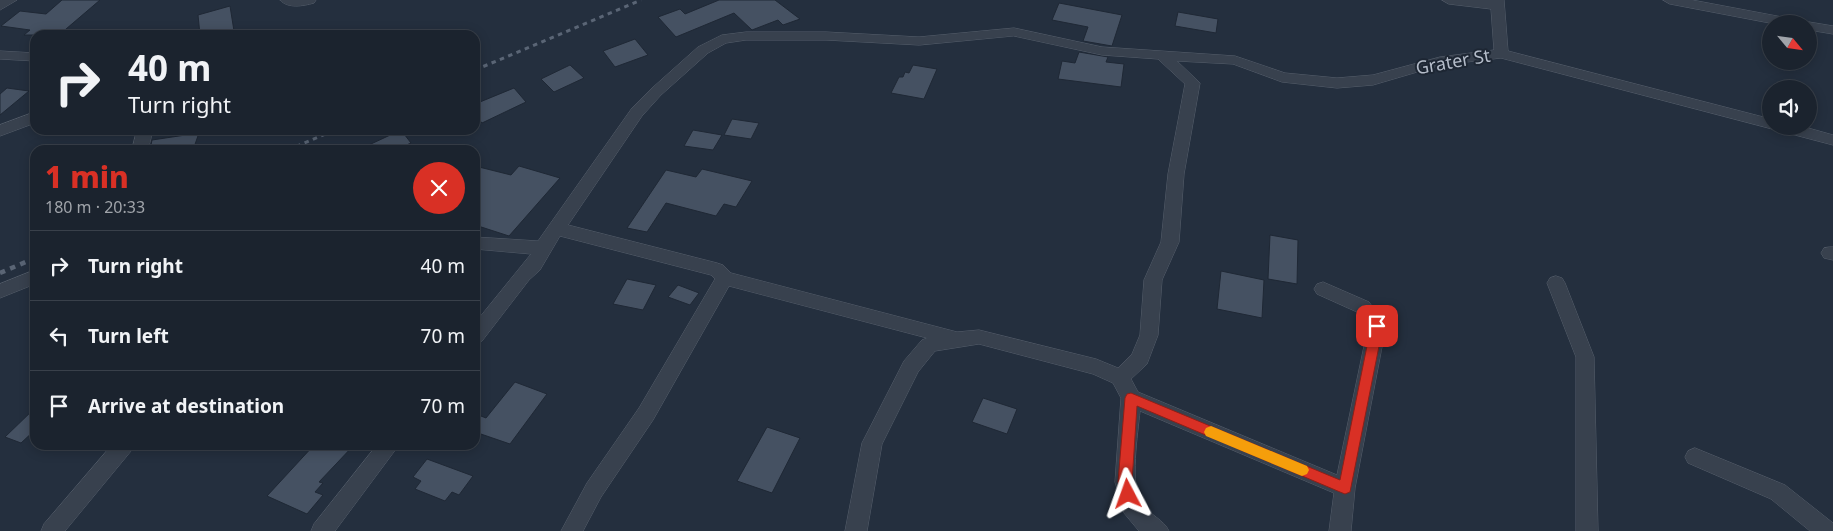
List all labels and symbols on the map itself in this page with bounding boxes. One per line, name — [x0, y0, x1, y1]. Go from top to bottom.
north arrow — [1762, 15, 1818, 70]
street label: Grater St — [1414, 43, 1493, 79]
pin — [1356, 305, 1398, 347]
position arrow — [1101, 467, 1153, 519]

